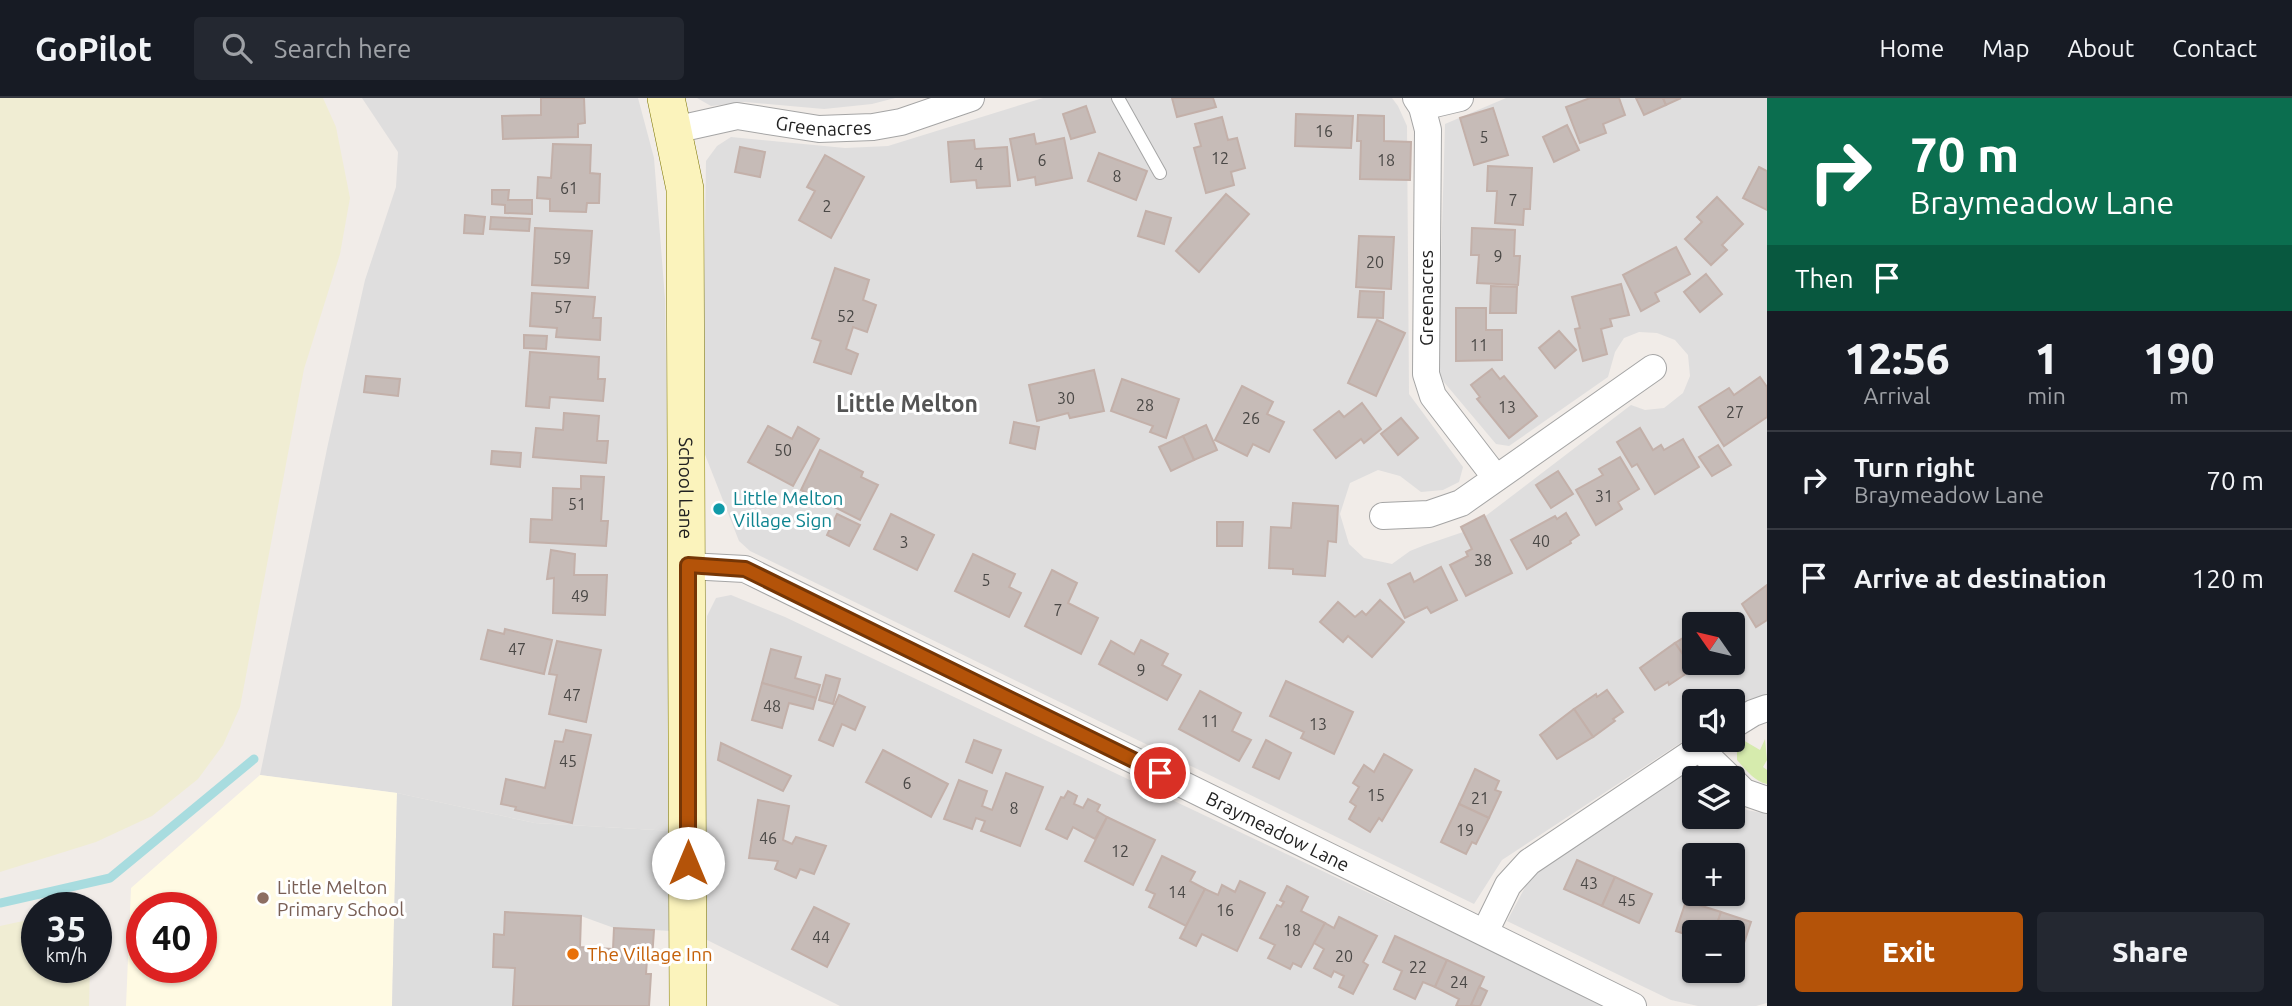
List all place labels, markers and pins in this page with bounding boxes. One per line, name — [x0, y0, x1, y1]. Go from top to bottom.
place label: Little Melton Village Sign — [733, 487, 843, 531]
marker: Little Melton Village Sign — [711, 501, 727, 517]
pin — [1130, 743, 1190, 803]
place label: Little Melton Primary School — [277, 876, 404, 920]
marker: Little Melton Primary School — [255, 890, 271, 906]
place label: The Village Inn — [587, 943, 713, 965]
marker: The Village Inn — [565, 946, 581, 962]

